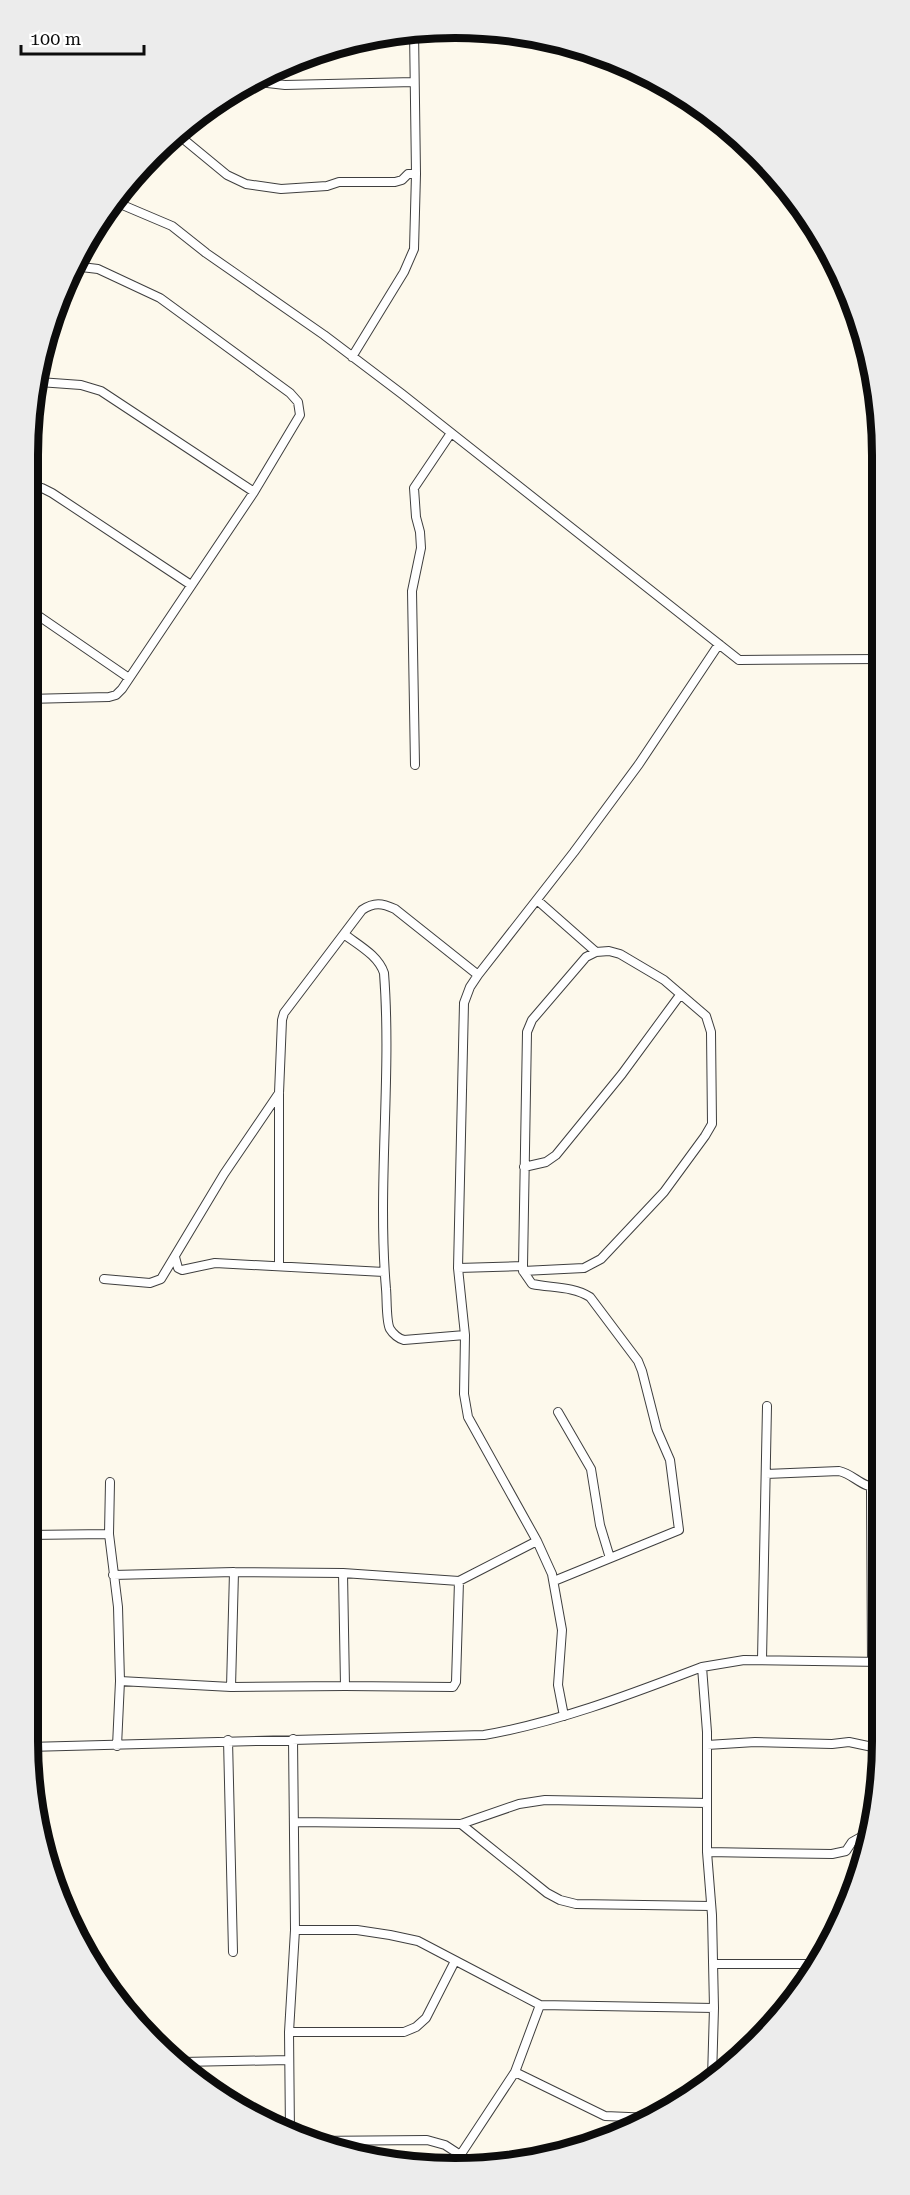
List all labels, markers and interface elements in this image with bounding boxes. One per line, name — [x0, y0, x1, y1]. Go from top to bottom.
scale bar — [21, 18, 144, 56]
text: 100 m — [30, 28, 81, 49]

